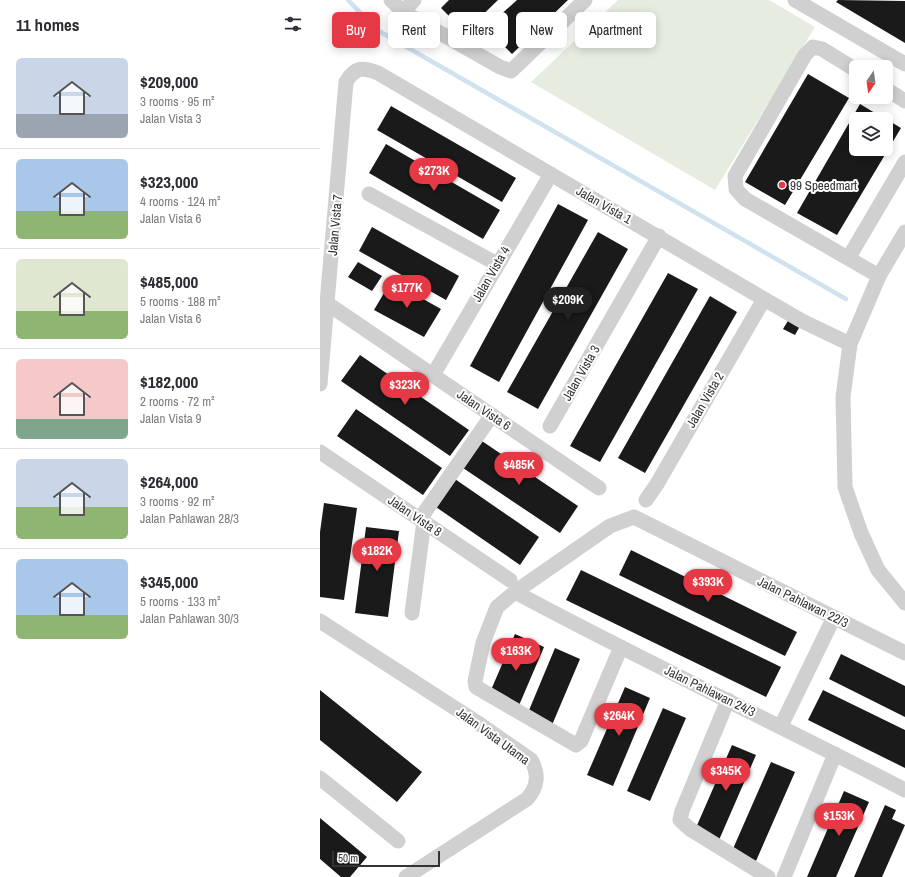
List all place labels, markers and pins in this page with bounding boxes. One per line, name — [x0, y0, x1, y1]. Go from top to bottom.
pin: $273K — [406, 158, 462, 192]
place label: 99 Speedmart — [790, 177, 857, 194]
marker: 99 Speedmart — [777, 180, 787, 190]
pin: $177K — [379, 275, 435, 309]
pin: $209K — [540, 287, 596, 321]
pin: $323K — [377, 372, 433, 406]
pin: $485K — [491, 452, 547, 486]
pin: $182K — [349, 538, 405, 572]
pin: $393K — [680, 569, 736, 603]
pin: $163K — [488, 638, 544, 672]
pin: $264K — [591, 703, 647, 737]
pin: $345K — [698, 758, 754, 792]
pin: $153K — [811, 803, 867, 837]

